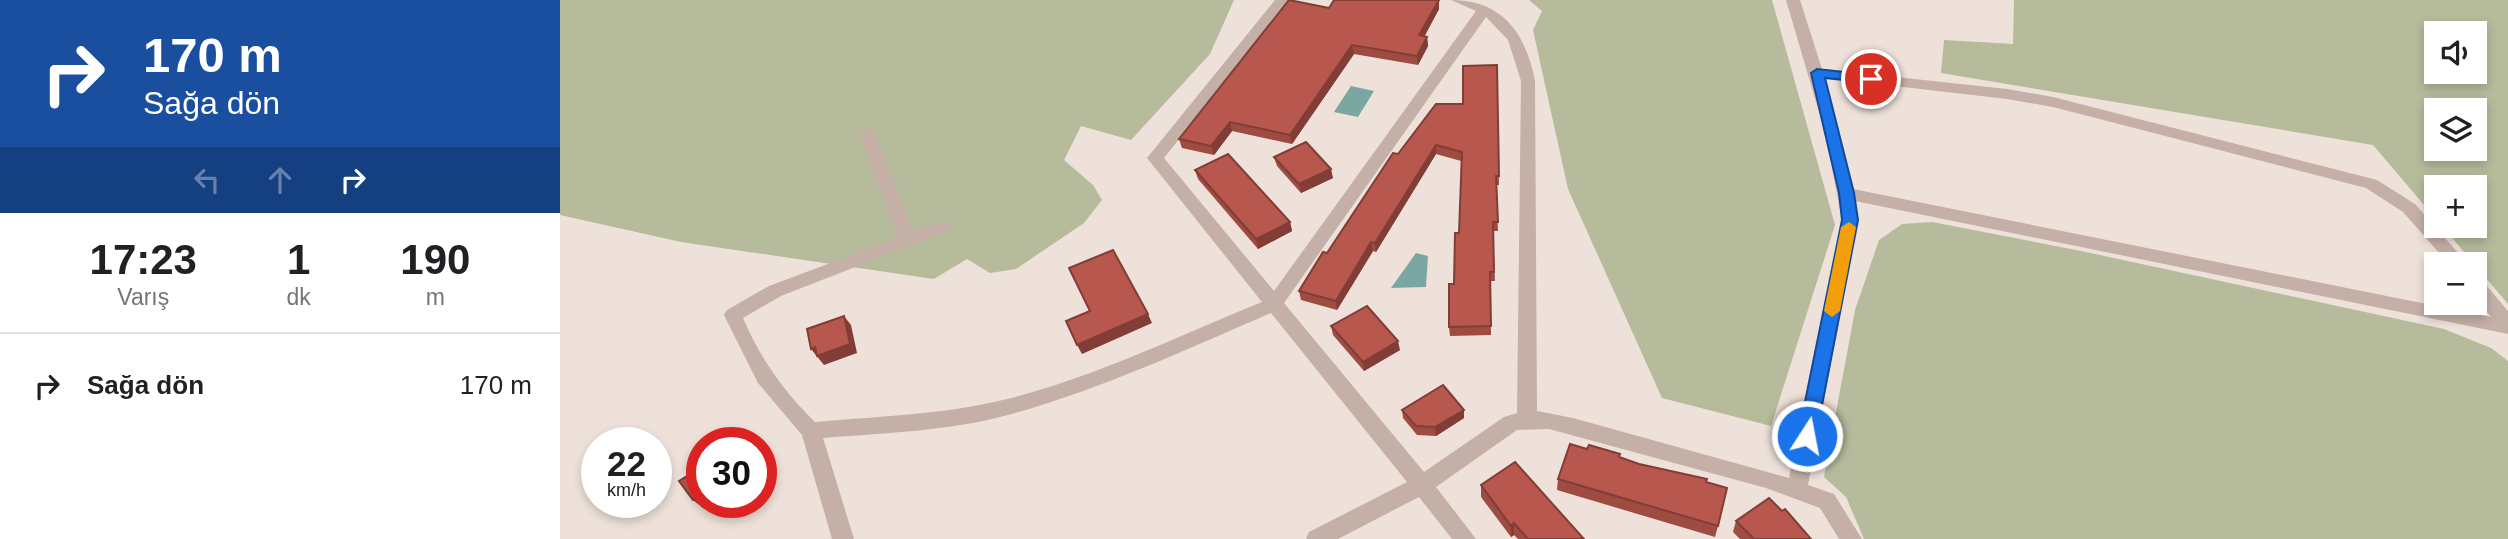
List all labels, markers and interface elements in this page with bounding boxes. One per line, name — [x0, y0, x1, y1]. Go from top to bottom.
map controls — [2424, 21, 2487, 315]
button: sound — [2424, 21, 2487, 84]
icon: right — [28, 28, 119, 119]
text: 170 m — [143, 28, 282, 82]
pin — [1841, 49, 1901, 109]
icon: arrive — [1852, 60, 1890, 98]
text: Sağa dön — [143, 85, 280, 121]
button: layers — [2424, 98, 2487, 161]
icon: left — [188, 161, 226, 199]
icon: ahead — [261, 161, 299, 199]
icon: right — [334, 161, 372, 199]
button: + — [2424, 175, 2487, 238]
text: 17:23 — [90, 236, 197, 283]
text: 1 — [287, 236, 310, 283]
text: 190 — [400, 236, 470, 283]
button: − — [2424, 252, 2487, 315]
text: Varış — [117, 284, 169, 310]
text: dk — [287, 284, 311, 310]
text: m — [426, 284, 445, 310]
icon: right — [28, 367, 66, 405]
text: Sağa dön — [87, 370, 204, 400]
text: 170 m — [460, 370, 532, 400]
position arrow — [1770, 399, 1844, 473]
speed limit sign: 30 — [686, 427, 777, 518]
text: 22 — [607, 444, 646, 483]
text: km/h — [607, 480, 646, 500]

